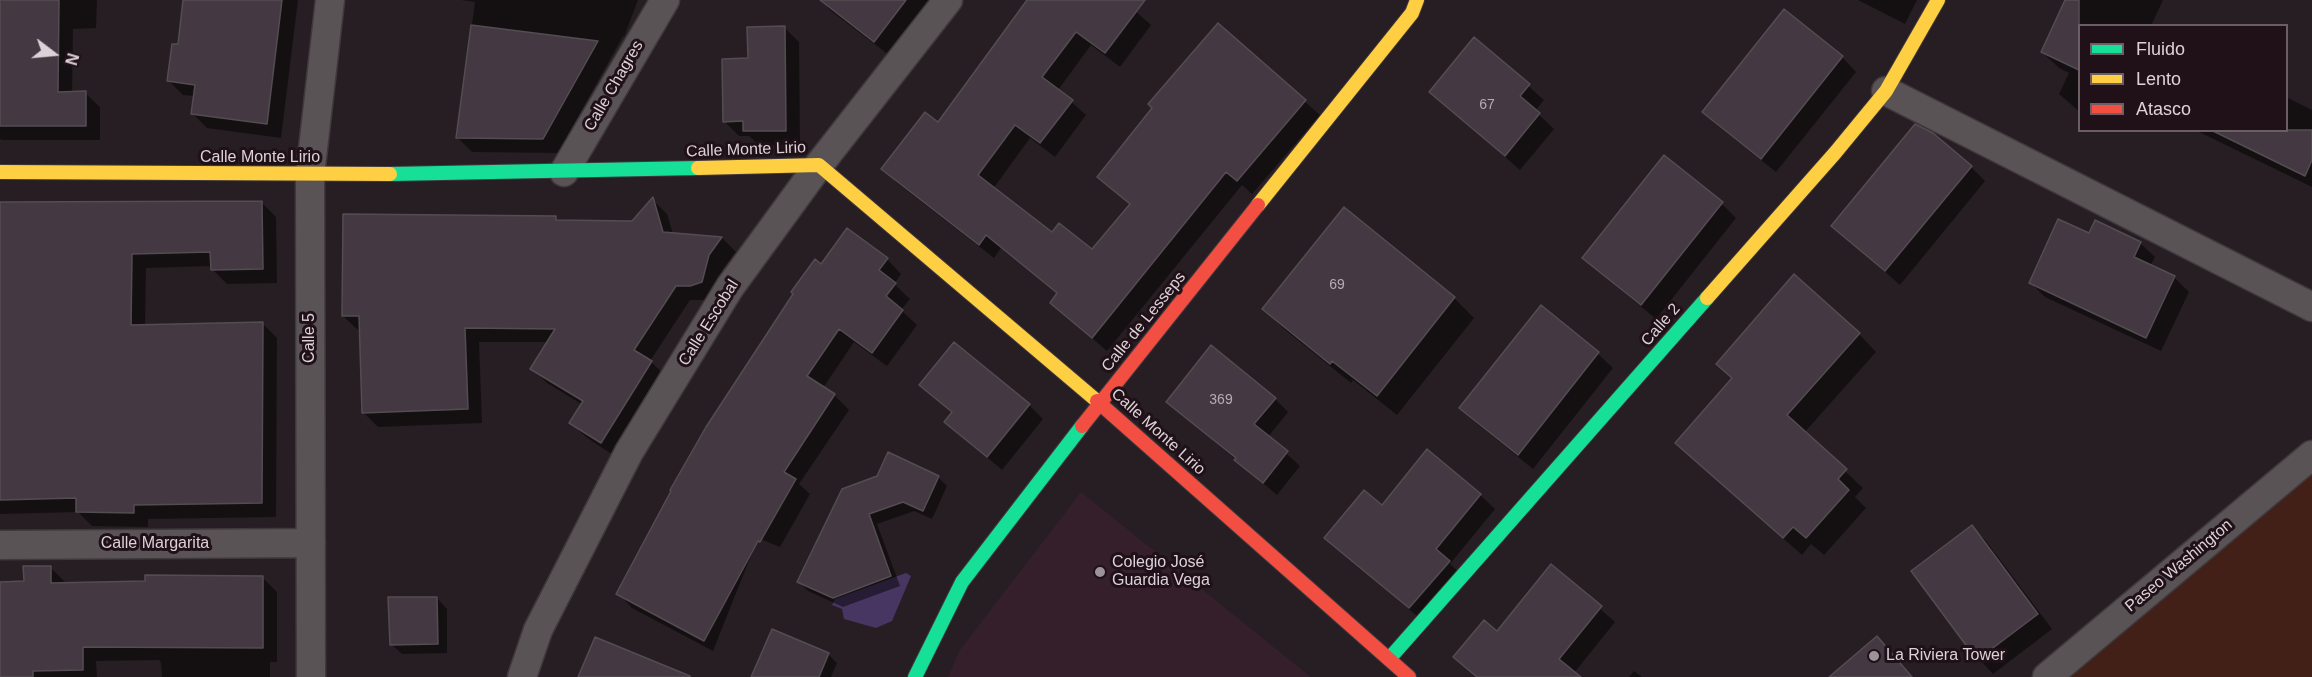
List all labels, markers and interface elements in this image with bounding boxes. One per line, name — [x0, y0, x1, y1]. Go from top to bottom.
north arrow — [24, 24, 84, 84]
legend — [2078, 24, 2288, 132]
street label: Calle Chagres — [580, 37, 648, 135]
text: Fluido — [2136, 39, 2185, 59]
text: N — [62, 51, 82, 67]
text: Lento — [2136, 69, 2181, 89]
house number: 67 — [1479, 97, 1495, 113]
text: Atasco — [2136, 99, 2191, 119]
street label: Calle Monte Lirio — [686, 138, 806, 162]
street label: Calle Monte Lirio — [200, 148, 320, 168]
street label: Calle de Lesseps — [1098, 268, 1190, 376]
street label: Calle Escobal — [675, 276, 743, 370]
house number: 69 — [1329, 277, 1345, 293]
street label: Calle 2 — [1637, 300, 1685, 350]
street label: Calle 5 — [300, 313, 320, 363]
street label: Calle Monte Lirio — [1107, 385, 1209, 479]
house number: 369 — [1209, 392, 1233, 408]
street label: Paseo Washington — [2122, 516, 2236, 616]
street label: Calle Margarita — [101, 534, 209, 554]
place label: Colegio José Guardia Vega — [1112, 553, 1210, 591]
marker: Colegio José Guardia Vega — [1093, 565, 1107, 579]
place label: La Riviera Tower — [1886, 646, 2005, 666]
marker: La Riviera Tower — [1867, 649, 1881, 663]

